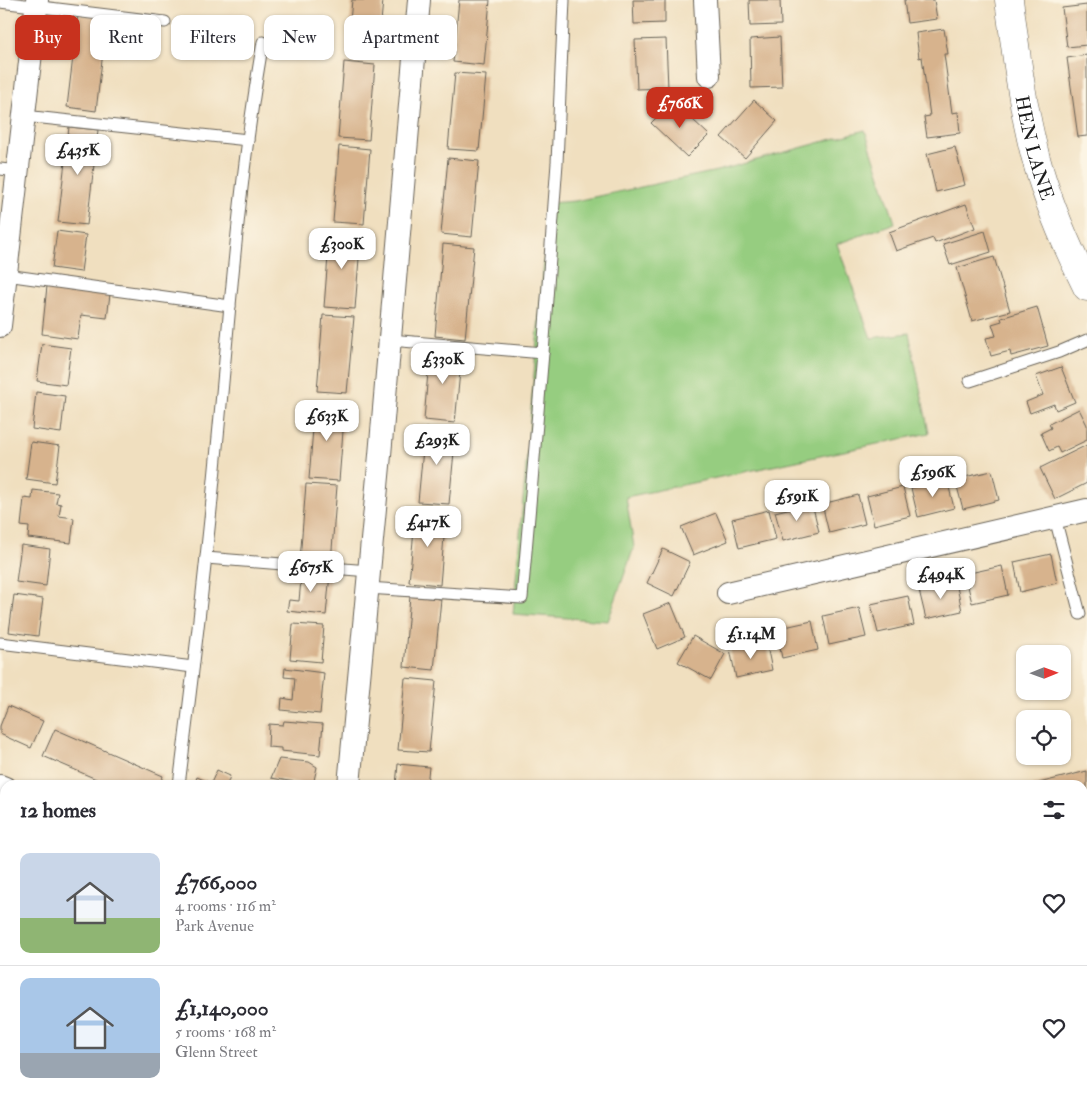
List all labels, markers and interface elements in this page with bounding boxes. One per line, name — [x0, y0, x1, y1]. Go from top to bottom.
chip: Buy — [15, 15, 80, 60]
chip: Rent — [90, 15, 161, 60]
chip: Filters — [171, 15, 254, 60]
chip: New — [264, 15, 334, 60]
chip: Apartment — [344, 15, 457, 60]
pin: £766K — [645, 86, 715, 129]
text: £766K — [657, 93, 703, 113]
street label: HEN LANE — [1010, 94, 1059, 204]
pin: £435K — [43, 134, 113, 176]
text: £435K — [56, 140, 100, 160]
pin: £300K — [307, 228, 377, 270]
text: £300K — [320, 234, 364, 254]
pin: £330K — [408, 342, 478, 385]
text: £330K — [422, 349, 464, 369]
pin: £633K — [292, 400, 362, 442]
text: £633K — [306, 406, 348, 426]
pin: £293K — [402, 424, 472, 466]
text: £293K — [415, 430, 459, 450]
pin: £596K — [898, 456, 968, 498]
text: £596K — [910, 462, 956, 482]
pin: £591K — [762, 480, 832, 522]
text: £591K — [776, 486, 818, 506]
pin: £417K — [393, 506, 463, 548]
text: £417K — [406, 512, 450, 532]
pin: £675K — [276, 550, 346, 593]
text: £675K — [289, 557, 333, 577]
pin: £494K — [906, 558, 976, 600]
text: £494K — [917, 564, 965, 584]
pin: £1.14M — [710, 618, 792, 660]
text: £1.14M — [726, 624, 776, 644]
north arrow — [1016, 645, 1071, 700]
map controls — [1016, 645, 1071, 765]
button: locate — [1016, 710, 1071, 765]
icon: filters — [1040, 796, 1068, 824]
text: 12 homes — [20, 797, 96, 824]
text: £766,000 — [175, 869, 257, 896]
icon: home — [60, 873, 120, 933]
icon: heart — [1040, 889, 1068, 917]
text: 4 rooms · 116 m² — [175, 896, 276, 916]
text: Park Avenue — [175, 916, 254, 936]
text: £1,140,000 — [175, 995, 269, 1022]
icon: home — [60, 998, 120, 1058]
icon: heart — [1040, 1014, 1068, 1042]
text: 5 rooms · 168 m² — [175, 1022, 276, 1042]
text: Glenn Street — [175, 1042, 258, 1062]

